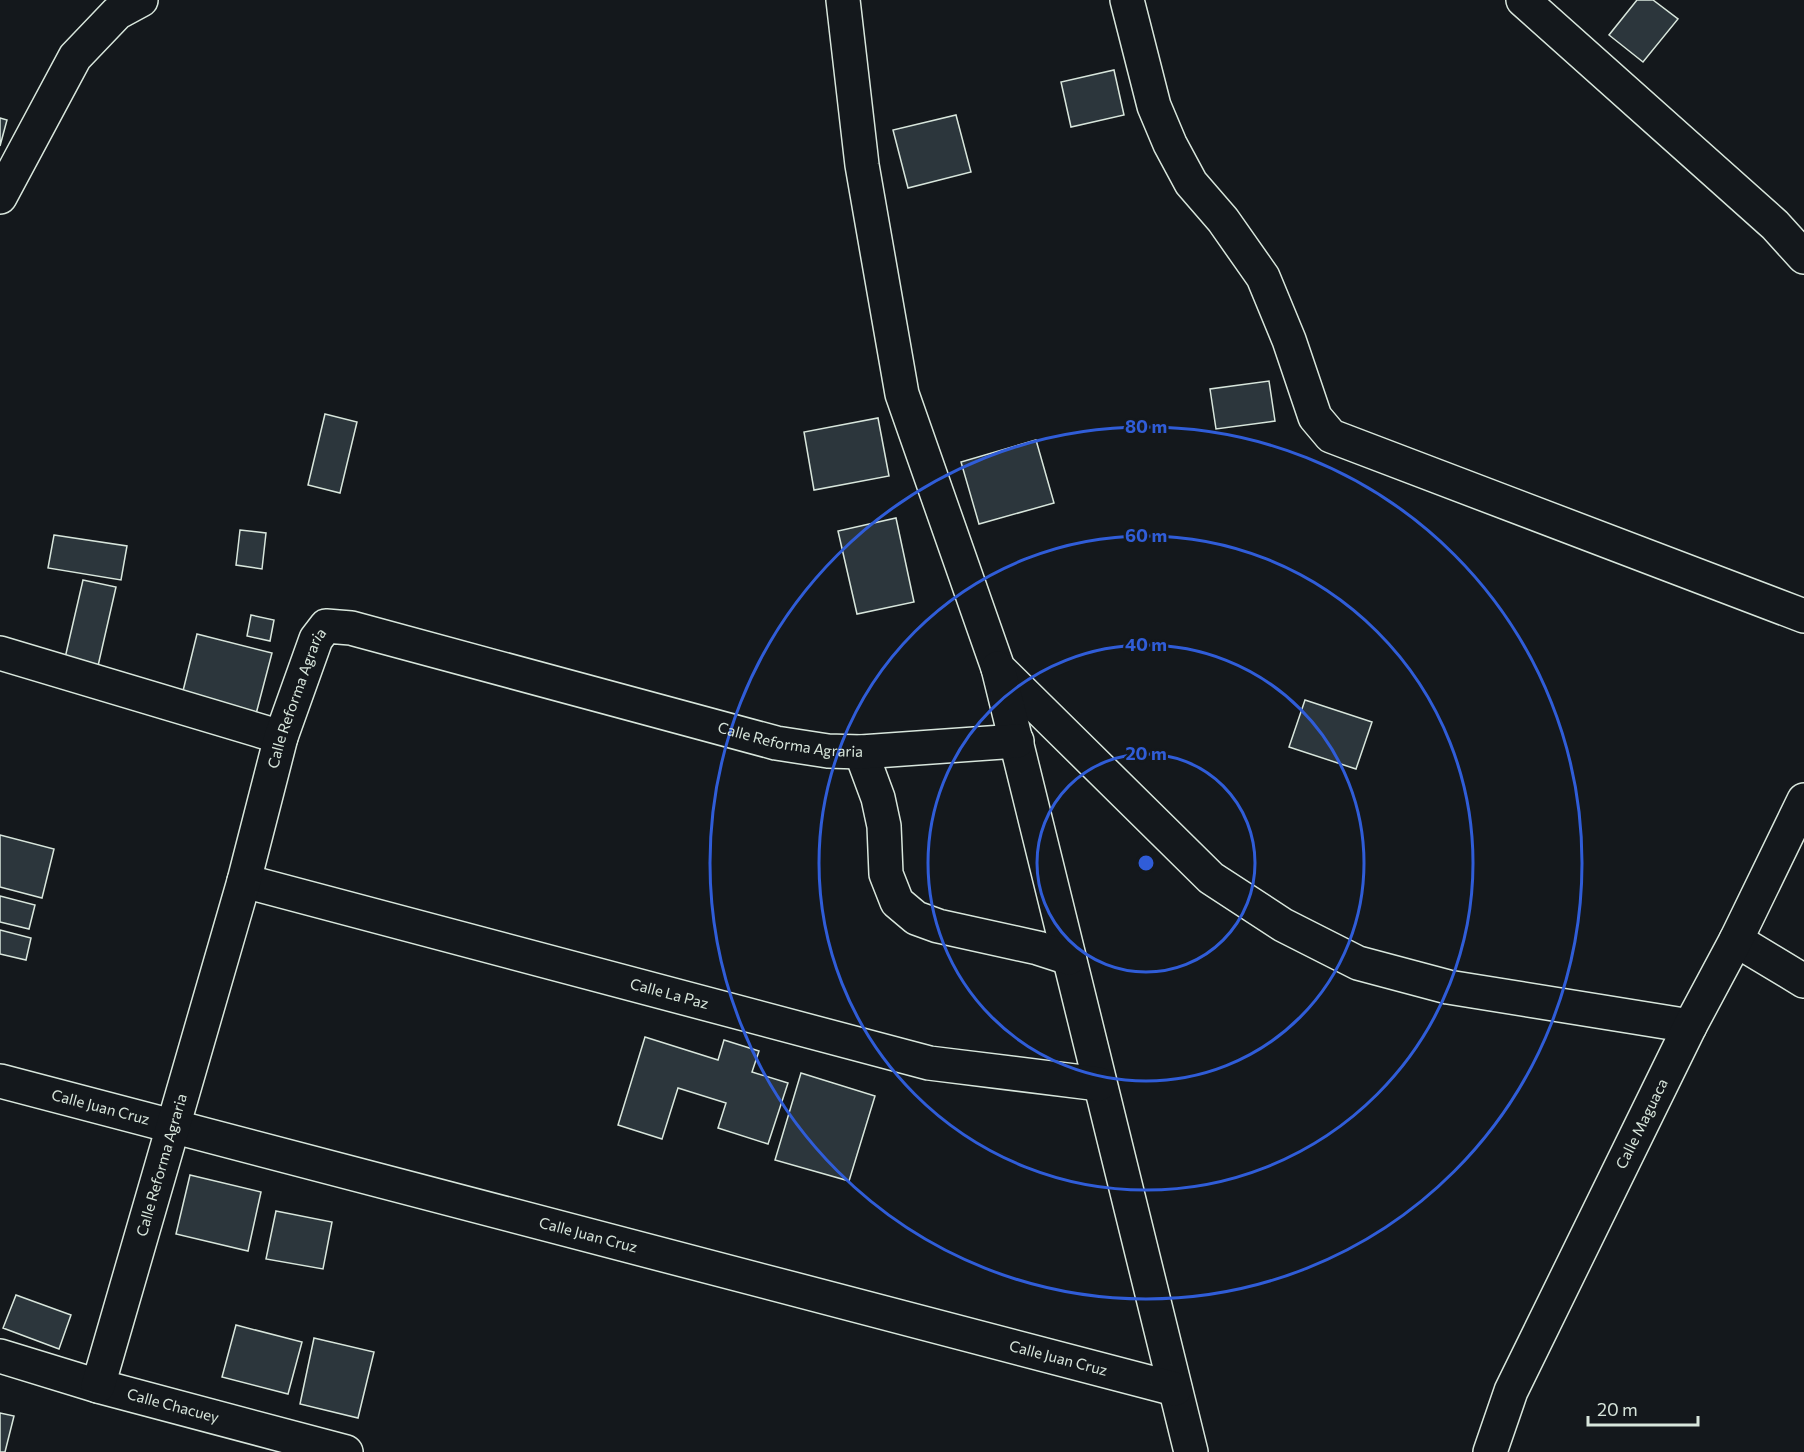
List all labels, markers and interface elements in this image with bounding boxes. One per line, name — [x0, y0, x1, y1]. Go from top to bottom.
text: 80 m — [1125, 415, 1167, 437]
text: 60 m — [1125, 524, 1167, 546]
street label: Calle Reforma Agraria — [263, 624, 329, 770]
text: 40 m — [1125, 633, 1167, 655]
street label: Calle Reforma Agraria — [716, 718, 863, 760]
text: 20 m — [1125, 742, 1167, 764]
centre of rings — [1136, 853, 1156, 873]
street label: Calle La Paz — [628, 974, 711, 1012]
street label: Calle Maguaca — [1611, 1075, 1671, 1172]
street label: Calle Juan Cruz — [50, 1085, 152, 1128]
street label: Calle Reforma Agraria — [132, 1091, 190, 1238]
street label: Calle Juan Cruz — [537, 1213, 639, 1256]
street label: Calle Juan Cruz — [1007, 1336, 1110, 1379]
street label: Calle Chacuey — [125, 1384, 221, 1426]
scale bar — [1588, 1389, 1698, 1427]
text: 20 m — [1597, 1398, 1638, 1420]

